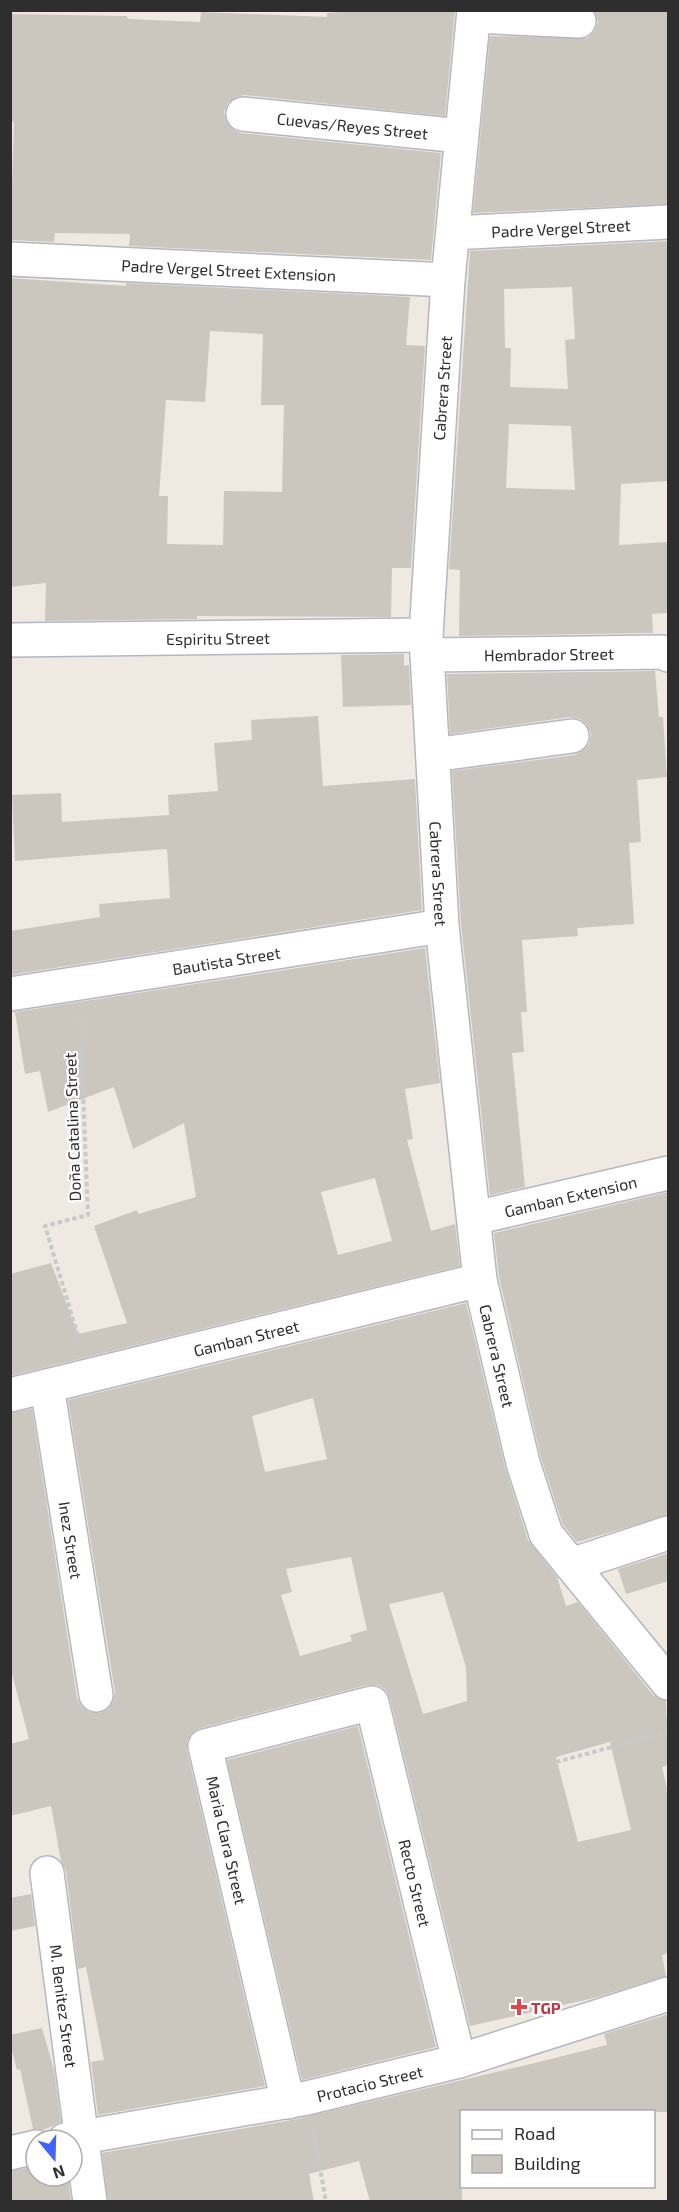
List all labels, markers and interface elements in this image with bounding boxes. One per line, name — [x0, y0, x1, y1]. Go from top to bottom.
street label: Cuevas/Reyes Street — [276, 108, 429, 142]
street label: Padre Vergel Street — [491, 214, 631, 241]
street label: Padre Vergel Street Extension — [121, 255, 337, 284]
street label: Cabrera Street — [429, 335, 455, 441]
street label: Espiritu Street — [166, 627, 270, 648]
street label: Hembrador Street — [484, 643, 614, 664]
street label: Cabrera Street — [427, 821, 451, 927]
street label: Bautista Street — [171, 942, 282, 978]
street label: Doña Catalina Street — [60, 1052, 84, 1202]
street label: Gamban Extension — [502, 1171, 639, 1220]
street label: Cabrera Street — [476, 1302, 519, 1409]
street label: Gamban Street — [191, 1315, 301, 1359]
street label: Inez Street — [56, 1500, 87, 1580]
street label: Maria Clara Street — [203, 1774, 251, 1906]
street label: Recto Street — [396, 1837, 435, 1929]
street label: M. Benitez Street — [47, 1943, 82, 2069]
place label: TGP — [531, 1998, 561, 2017]
marker: TGP — [512, 2000, 526, 2014]
street label: Protacio Street — [315, 2061, 425, 2105]
legend — [460, 2110, 655, 2188]
text: Road — [514, 2122, 555, 2144]
north arrow — [24, 2128, 84, 2188]
text: Building — [514, 2152, 581, 2174]
text: N — [50, 2162, 68, 2184]

